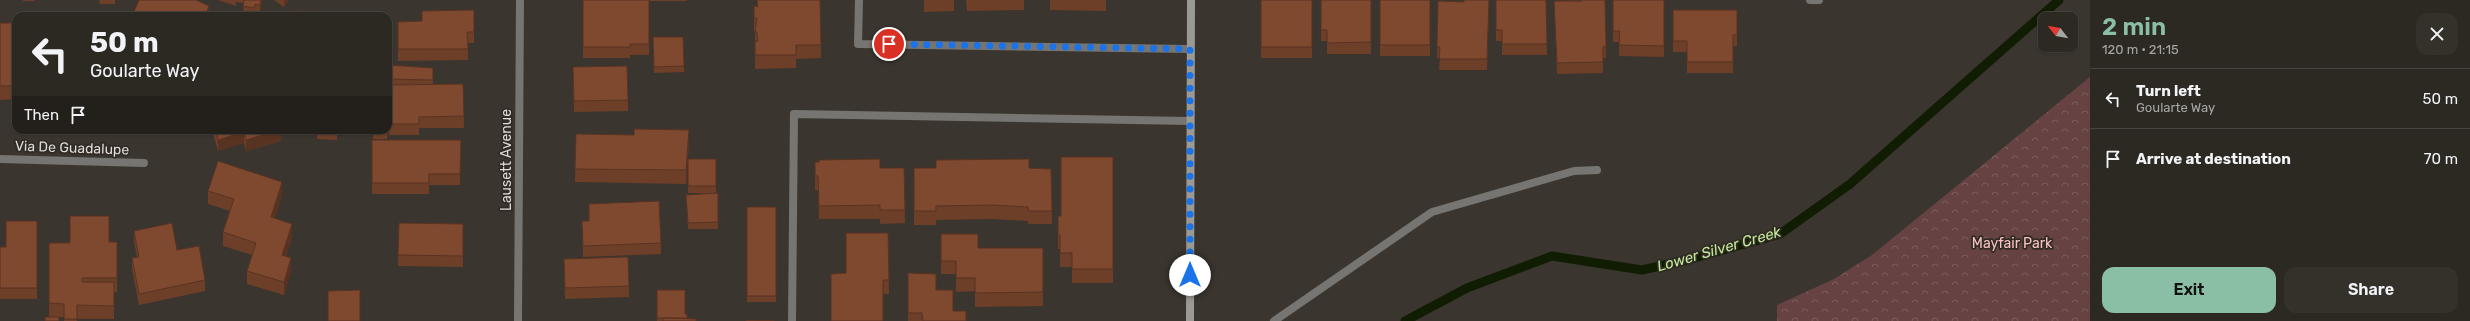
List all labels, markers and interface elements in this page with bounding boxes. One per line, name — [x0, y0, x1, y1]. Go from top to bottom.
north arrow — [2038, 12, 2078, 52]
map controls — [2038, 12, 2078, 52]
text: 2 min — [2102, 13, 2166, 41]
button: close — [2416, 13, 2458, 55]
text: 50 m — [90, 26, 159, 59]
pin — [872, 27, 906, 61]
icon: left — [24, 28, 76, 80]
icon: arrive — [878, 33, 900, 55]
text: 120 m · 21:15 — [2102, 42, 2179, 57]
text: Goularte Way — [90, 60, 200, 82]
text: Turn left — [2136, 82, 2201, 100]
icon: left — [2102, 88, 2124, 110]
text: 50 m — [2423, 90, 2458, 108]
text: Goularte Way — [2136, 100, 2215, 115]
icon: arrive — [67, 104, 89, 126]
text: Then — [24, 106, 59, 124]
street label: Lausett Avenue — [498, 109, 515, 211]
street label: Via De Guadalupe — [15, 138, 130, 158]
icon: arrive — [2102, 148, 2124, 170]
text: Arrive at destination — [2136, 150, 2291, 168]
text: 70 m — [2424, 150, 2458, 168]
water label: Lower Silver Creek — [1655, 223, 1783, 275]
park label: Mayfair Park — [1972, 235, 2053, 252]
position arrow — [1169, 254, 1211, 296]
button: Exit — [2102, 267, 2276, 313]
button: Share — [2284, 267, 2458, 313]

